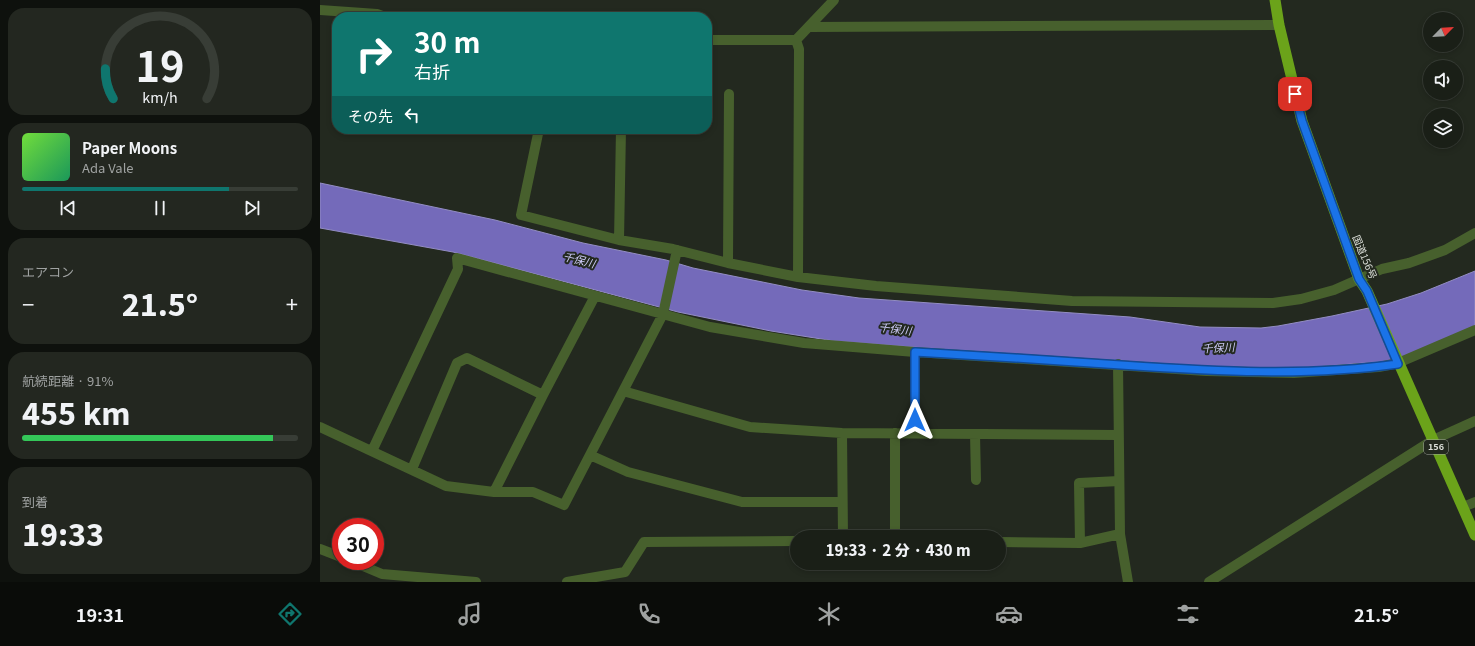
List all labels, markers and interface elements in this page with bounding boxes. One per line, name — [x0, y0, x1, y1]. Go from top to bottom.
north arrow — [1423, 12, 1463, 52]
map controls — [1423, 12, 1463, 148]
text: 30 m — [414, 21, 480, 61]
icon: right — [348, 28, 400, 80]
text: 19 — [135, 34, 185, 94]
text: 右折 — [414, 58, 450, 84]
button: sound — [1423, 60, 1463, 100]
pin — [1278, 77, 1312, 111]
icon: arrive — [1284, 83, 1306, 105]
text: km/h — [142, 86, 178, 107]
icon: left — [401, 104, 423, 126]
text: その先 — [348, 105, 393, 126]
button: layers — [1423, 108, 1463, 148]
text: Paper Moons — [82, 137, 177, 158]
text: Ada Vale — [82, 158, 134, 177]
icon: previous — [57, 197, 79, 219]
icon: pause — [149, 197, 171, 219]
icon: next — [241, 197, 263, 219]
street label: 国道156号 — [1349, 232, 1381, 281]
water label: 千保川 — [561, 247, 598, 271]
text: エアコン — [22, 262, 74, 281]
text: 21.5° — [122, 281, 198, 325]
text: − — [22, 287, 34, 319]
text: + — [286, 287, 298, 319]
water label: 千保川 — [878, 318, 913, 338]
water label: 千保川 — [1201, 338, 1236, 356]
text: 航続距離 · 91% — [22, 371, 114, 390]
text: 455 km — [22, 390, 131, 434]
position arrow — [894, 399, 936, 441]
road number: 156 — [1424, 440, 1448, 454]
text: 到着 — [22, 492, 48, 511]
text: 19:33 — [22, 511, 104, 555]
speed limit sign: 30 — [332, 518, 384, 570]
text: 19:33 · 2 分 · 430 m — [825, 539, 971, 560]
icon: directions — [276, 600, 304, 628]
icon: music — [456, 600, 484, 628]
icon: phone — [635, 600, 663, 628]
icon: climate — [815, 600, 843, 628]
icon: car — [995, 600, 1023, 628]
icon: filters — [1174, 600, 1202, 628]
text: 19:31 — [76, 601, 124, 627]
text: 21.5° — [1354, 601, 1399, 627]

